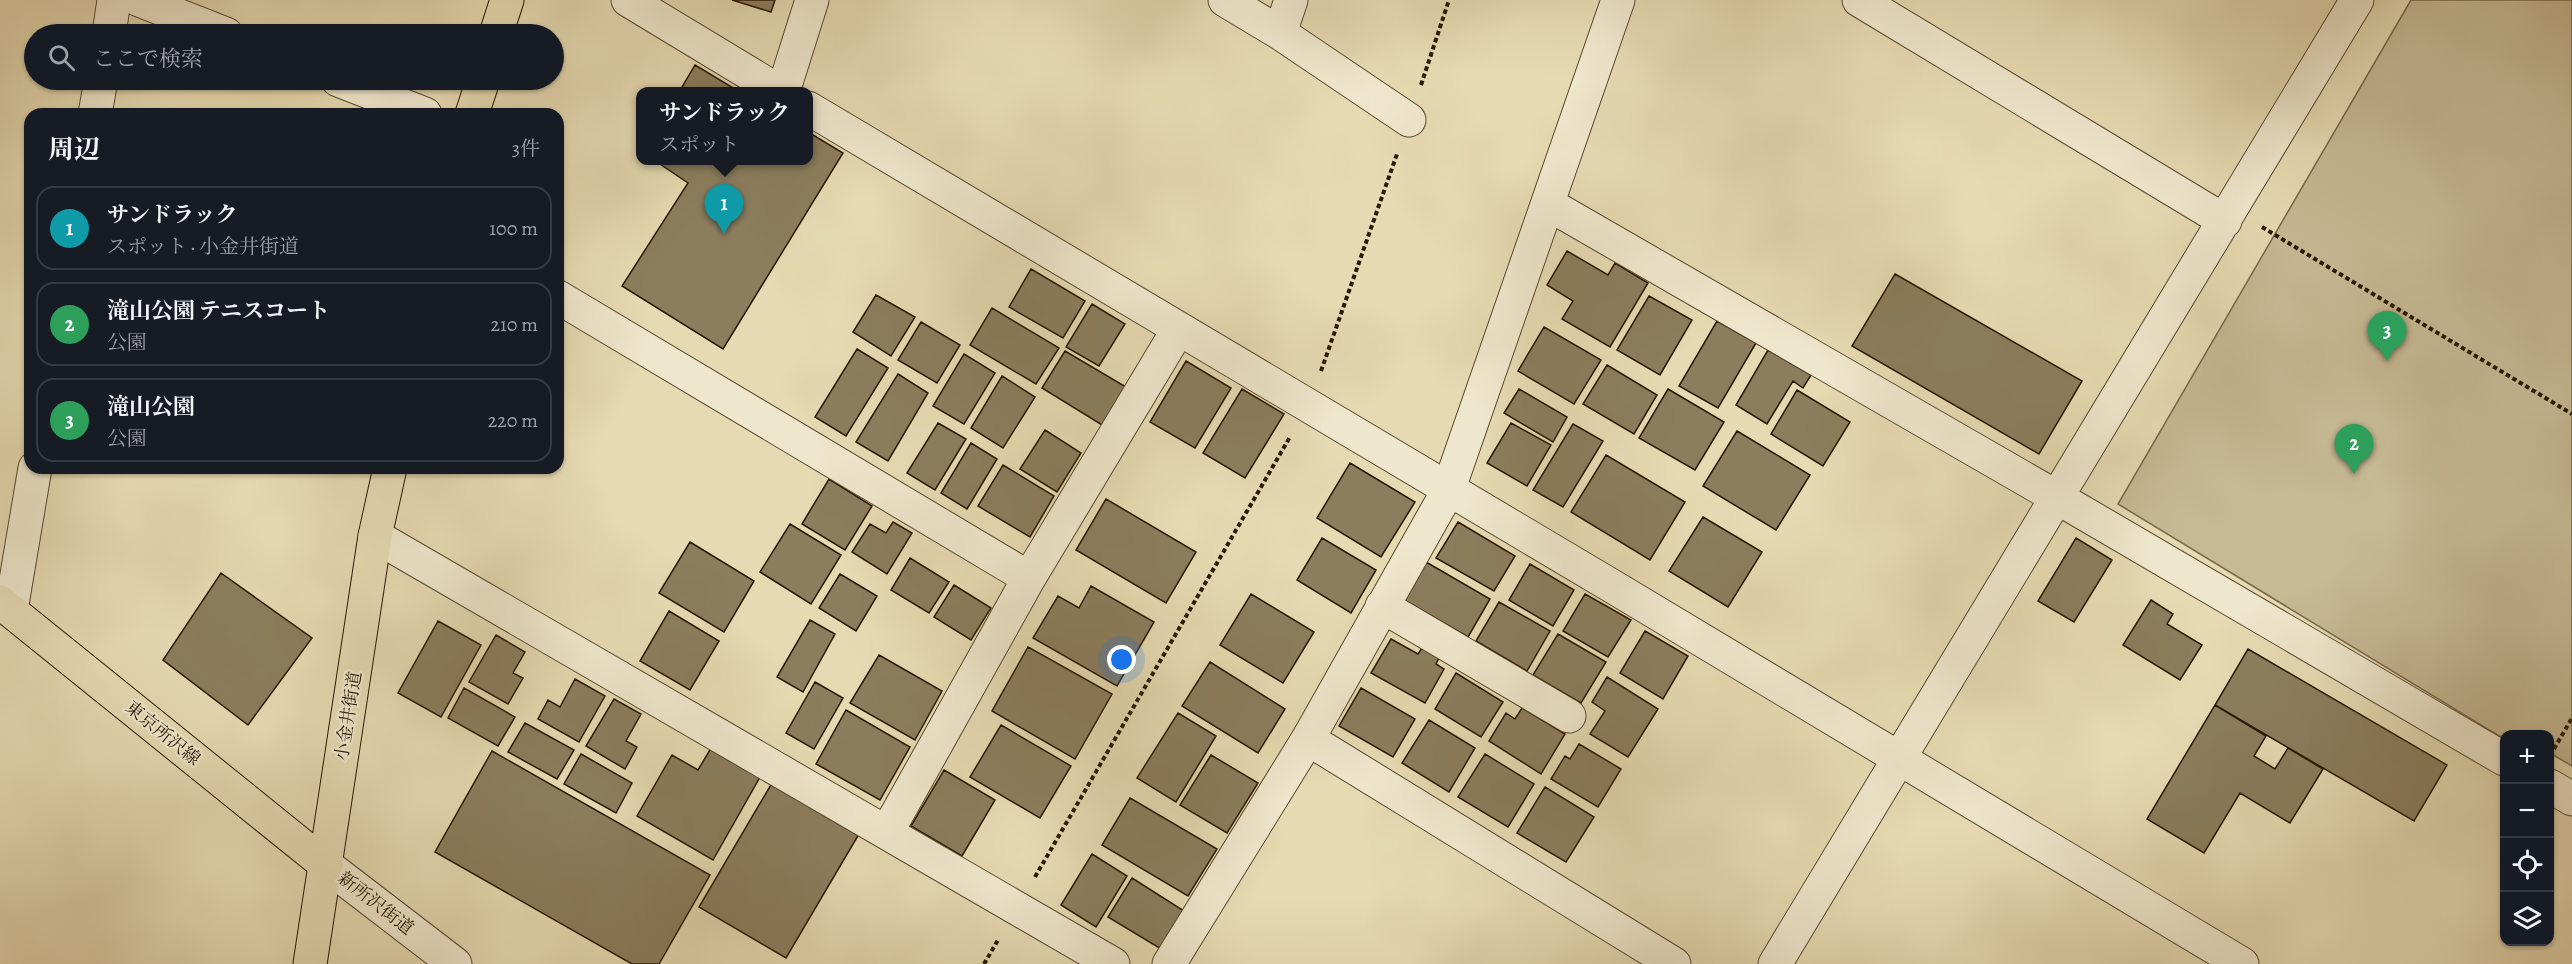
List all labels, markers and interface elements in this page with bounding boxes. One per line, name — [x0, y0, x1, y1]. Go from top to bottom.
search box — [24, 24, 564, 90]
icon: search — [45, 41, 78, 74]
text: ここで検索 — [93, 44, 203, 74]
popup — [636, 87, 813, 165]
text: サンドラック — [659, 98, 790, 128]
text: スポット — [659, 131, 739, 158]
text: 周辺 — [48, 132, 100, 167]
text: 3件 — [512, 135, 540, 162]
pin: 1 — [704, 184, 744, 234]
text: サンドラック — [107, 200, 237, 230]
text: 1 — [66, 215, 73, 242]
text: 100 m — [489, 215, 538, 242]
text: スポット · 小金井街道 — [107, 233, 299, 260]
text: 滝山公園 テニスコート — [107, 296, 330, 326]
text: 2 — [65, 311, 74, 338]
text: 210 m — [490, 311, 538, 338]
pin: 3 — [2368, 312, 2406, 361]
text: 公園 — [107, 329, 147, 356]
text: 滝山公園 — [107, 392, 195, 422]
text: 3 — [65, 407, 74, 434]
text: 220 m — [488, 407, 538, 434]
pin: 2 — [2334, 424, 2374, 474]
text: 公園 — [107, 425, 147, 452]
your location — [1107, 645, 1136, 674]
street label: 小金井街道 — [329, 670, 367, 762]
street label: 東京所沢線 — [120, 695, 206, 771]
map controls — [2500, 730, 2554, 946]
button: + — [2500, 730, 2554, 784]
button: − — [2500, 784, 2554, 838]
button: locate — [2500, 838, 2554, 892]
street label: 新所沢街道 — [333, 866, 419, 940]
button: layers — [2500, 892, 2554, 946]

